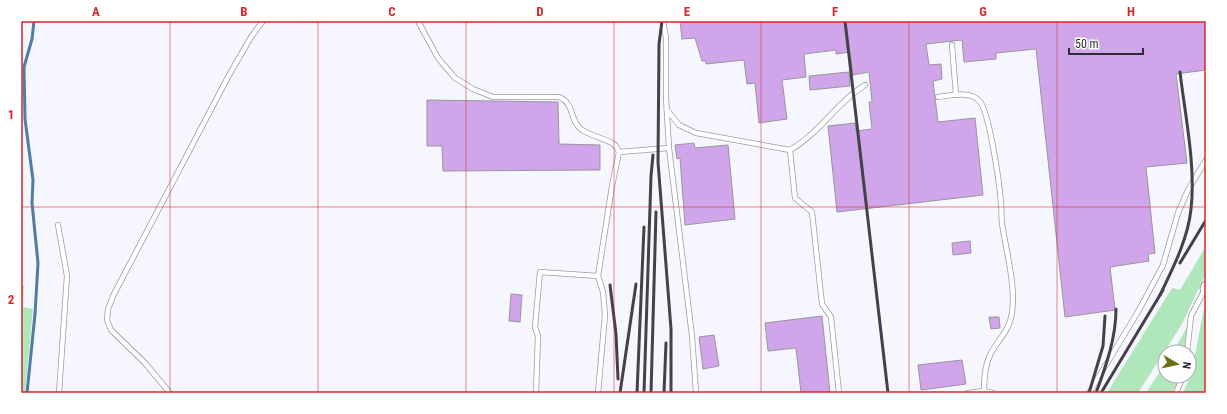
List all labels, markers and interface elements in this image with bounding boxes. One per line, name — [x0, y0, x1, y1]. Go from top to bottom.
text: A — [92, 4, 100, 19]
text: B — [240, 4, 248, 19]
text: C — [388, 4, 396, 19]
text: D — [536, 4, 544, 19]
text: E — [684, 4, 691, 19]
text: F — [832, 4, 838, 19]
text: G — [979, 4, 987, 19]
text: H — [1127, 4, 1135, 19]
scale bar — [1069, 30, 1143, 56]
text: 50 m — [1075, 37, 1099, 51]
text: 1 — [8, 107, 14, 122]
text: 2 — [8, 292, 15, 307]
north arrow — [1157, 344, 1197, 384]
text: N — [1179, 361, 1193, 370]

